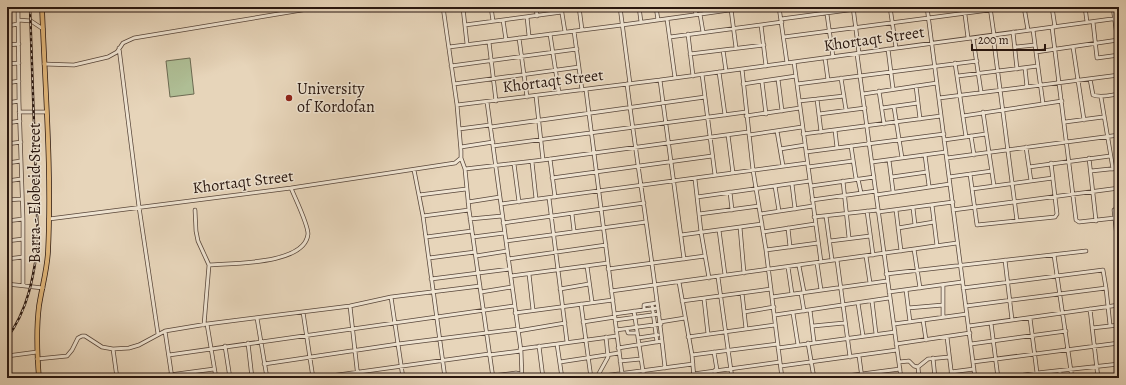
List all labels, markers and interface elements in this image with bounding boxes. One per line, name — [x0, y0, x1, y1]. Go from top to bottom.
street label: Khortaqt Street — [822, 21, 926, 57]
scale bar — [972, 26, 1045, 52]
text: 200 m — [978, 32, 1009, 48]
street label: Khortaqt Street — [501, 64, 605, 98]
place label: University of Kordofan — [297, 78, 375, 118]
marker: University of Kordofan — [284, 93, 294, 103]
street label: Barra - Elobeid Street — [24, 123, 46, 263]
street label: Khortaqt Street — [191, 165, 295, 199]

